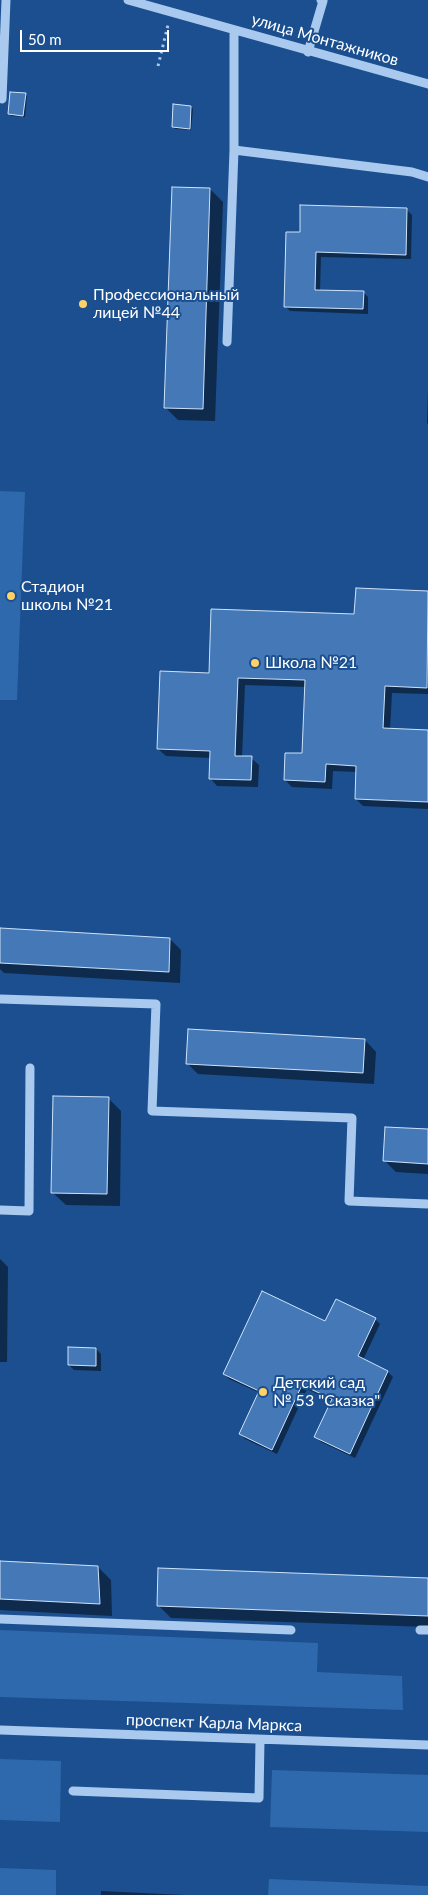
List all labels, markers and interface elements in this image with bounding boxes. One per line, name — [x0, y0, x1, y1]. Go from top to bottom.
street label: улица Монтажников — [249, 10, 401, 70]
scale bar — [22, 20, 171, 52]
text: 50 m — [28, 30, 62, 48]
place label: Профессиональный лицей №44 — [93, 285, 240, 323]
marker: Профессиональный лицей №44 — [77, 298, 89, 310]
place label: Стадион школы №21 — [21, 577, 113, 615]
marker: Стадион школы №21 — [5, 590, 17, 602]
place label: Школа №21 — [265, 653, 357, 673]
marker: Школа №21 — [249, 657, 261, 669]
place label: Детский сад № 53 "Сказка" — [273, 1373, 380, 1411]
marker: Детский сад № 53 "Сказка" — [257, 1386, 269, 1398]
street label: проспект Карла Маркса — [126, 1710, 302, 1736]

